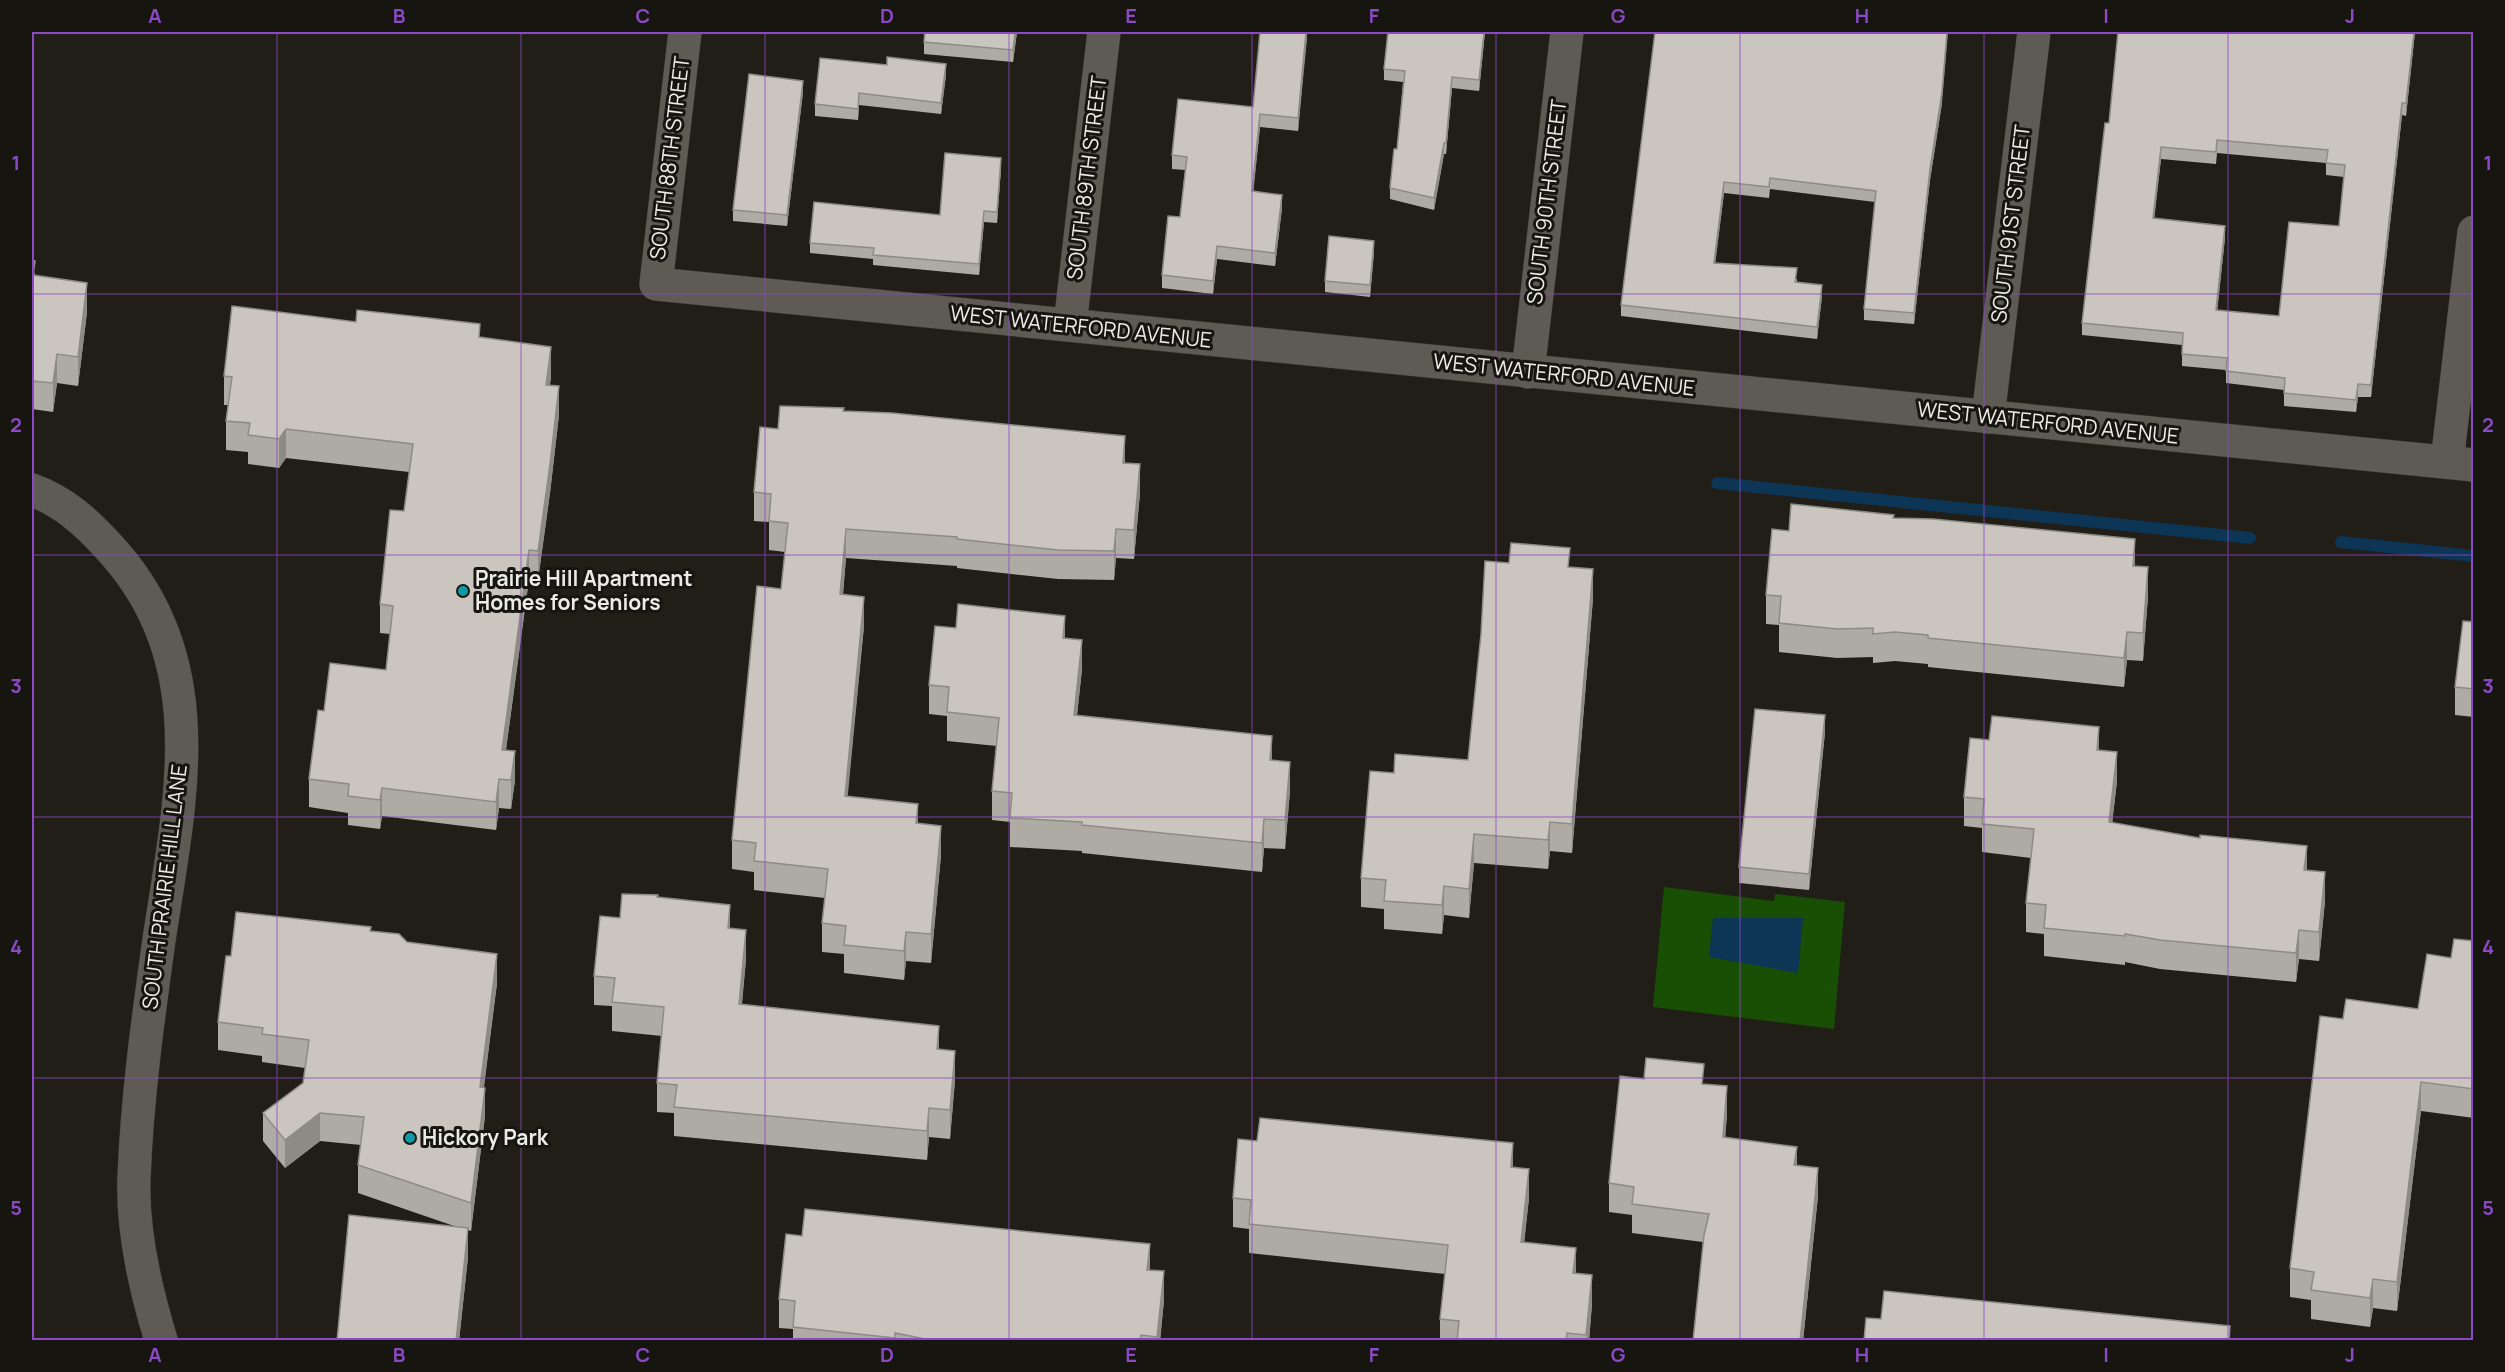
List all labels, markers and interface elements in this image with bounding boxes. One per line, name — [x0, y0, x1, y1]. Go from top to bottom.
text: A — [148, 2, 162, 29]
text: B — [393, 2, 406, 29]
text: C — [636, 2, 650, 29]
text: D — [880, 2, 894, 29]
text: E — [1125, 2, 1137, 29]
text: F — [1369, 2, 1380, 29]
text: G — [1611, 2, 1626, 29]
text: H — [1855, 2, 1869, 29]
text: I — [2103, 2, 2109, 29]
text: J — [2345, 2, 2355, 29]
street label: SOUTH 88TH STREET — [643, 54, 695, 261]
street label: SOUTH 89TH STREET — [1060, 74, 1112, 282]
street label: SOUTH 90TH STREET — [1520, 97, 1573, 306]
street label: SOUTH 91ST STREET — [1984, 123, 2036, 325]
text: 1 — [12, 149, 20, 176]
text: 1 — [2484, 149, 2492, 176]
street label: WEST WATERFORD AVENUE — [949, 298, 1213, 354]
street label: WEST WATERFORD AVENUE — [1432, 346, 1696, 402]
street label: WEST WATERFORD AVENUE — [1916, 394, 2180, 450]
text: 2 — [10, 411, 22, 438]
text: 2 — [2482, 411, 2494, 438]
place label: Prairie Hill Apartment Homes for Seniors — [475, 564, 693, 616]
marker: Prairie Hill Apartment Homes for Seniors — [456, 584, 470, 598]
text: 3 — [10, 672, 22, 699]
text: 3 — [2482, 672, 2494, 699]
street label: SOUTH PRAIRIE HILL LANE — [135, 763, 193, 1011]
text: 4 — [10, 933, 22, 960]
text: 4 — [2482, 933, 2494, 960]
place label: Hickory Park — [422, 1123, 549, 1151]
marker: Hickory Park — [403, 1131, 417, 1145]
text: 5 — [10, 1194, 22, 1221]
text: 5 — [2482, 1194, 2494, 1221]
text: A — [148, 1341, 162, 1368]
text: B — [393, 1341, 406, 1368]
text: C — [636, 1341, 650, 1368]
text: D — [880, 1341, 894, 1368]
text: E — [1125, 1341, 1137, 1368]
text: F — [1369, 1341, 1380, 1368]
text: G — [1611, 1341, 1626, 1368]
text: H — [1855, 1341, 1869, 1368]
text: I — [2103, 1341, 2109, 1368]
text: J — [2345, 1341, 2355, 1368]

